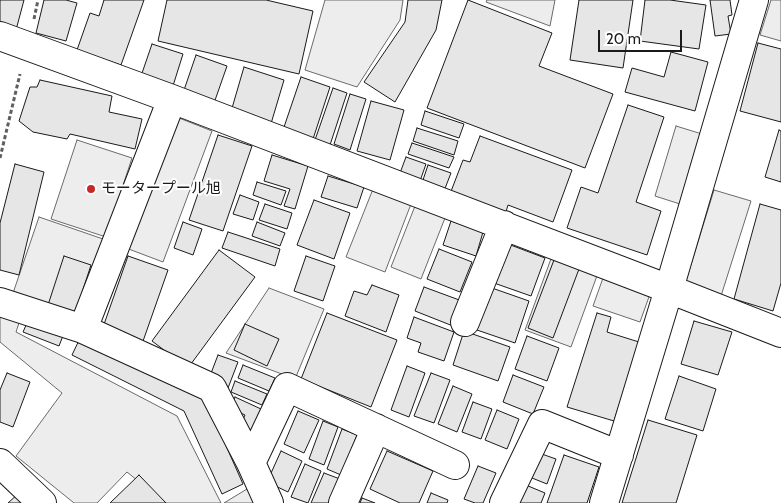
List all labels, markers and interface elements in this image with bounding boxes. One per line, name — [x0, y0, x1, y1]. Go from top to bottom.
scale bar — [601, 20, 685, 52]
text: 20 m — [606, 30, 641, 48]
place label: モータープール旭 — [101, 180, 221, 198]
marker: モータープール旭 — [85, 183, 97, 195]

